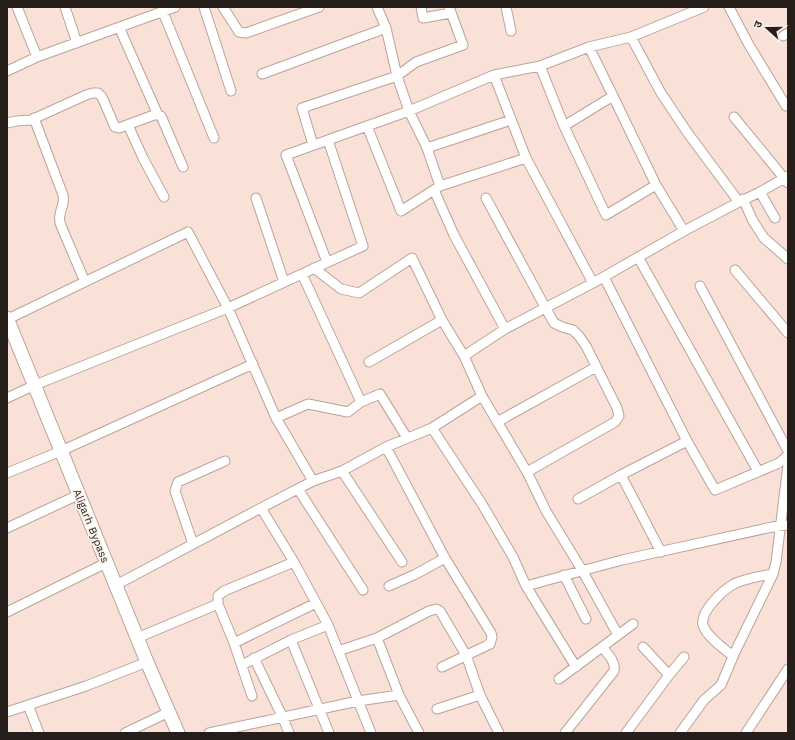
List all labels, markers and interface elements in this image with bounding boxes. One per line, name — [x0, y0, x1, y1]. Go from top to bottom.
north arrow — [747, 8, 787, 48]
text: उ — [751, 19, 766, 30]
street label: Aligarh Bypass — [70, 487, 112, 565]

